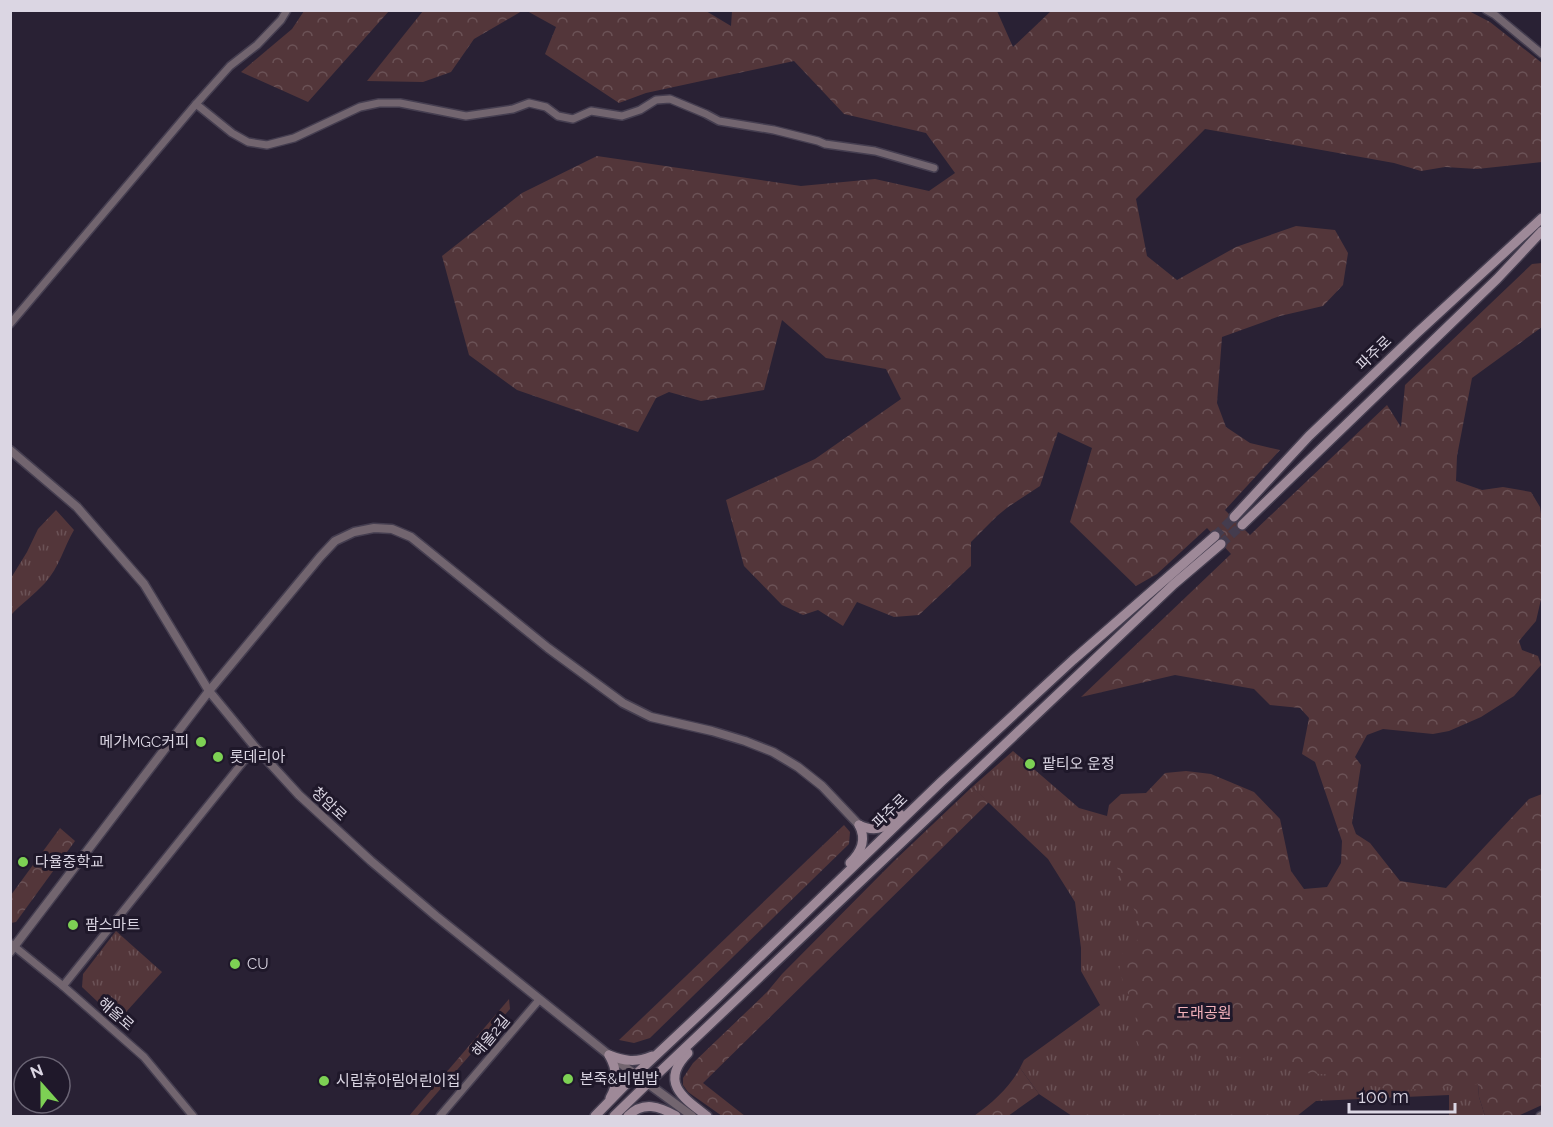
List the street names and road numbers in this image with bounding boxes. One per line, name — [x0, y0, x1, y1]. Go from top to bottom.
street label: 파주로 — [1353, 332, 1395, 374]
street label: 청암로 — [308, 783, 350, 825]
street label: 파주로 — [869, 790, 911, 832]
street label: 해올로 — [94, 994, 138, 1034]
street label: 해올2길 — [468, 1011, 514, 1061]

